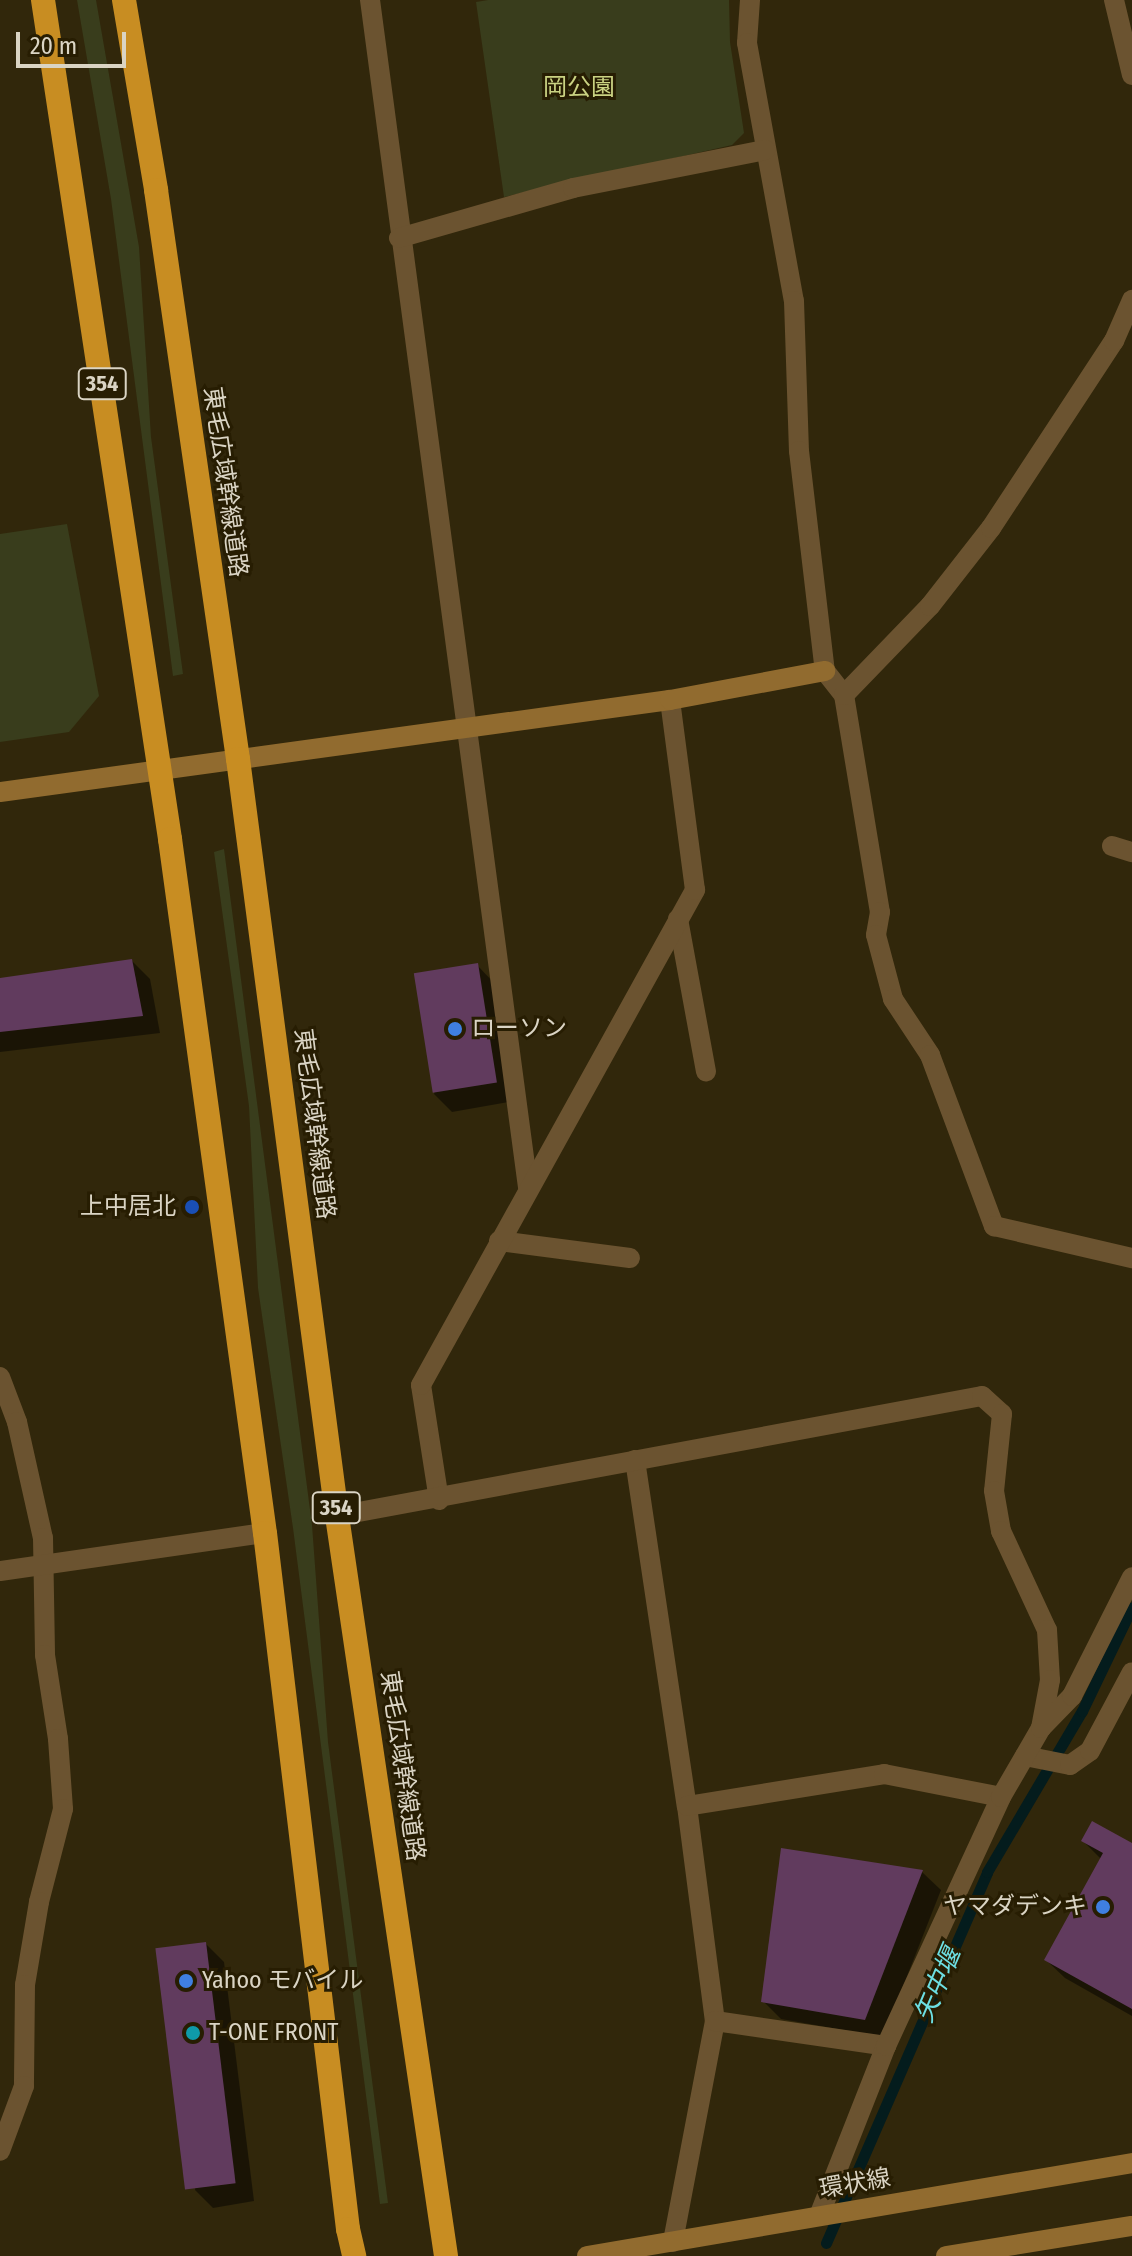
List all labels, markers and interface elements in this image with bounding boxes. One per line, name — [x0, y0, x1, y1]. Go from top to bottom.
scale bar — [20, 16, 130, 66]
text: 20 m — [30, 32, 77, 60]
park label: 岡公園 — [543, 74, 615, 102]
road number: 354 — [76, 366, 128, 402]
street label: 東毛広域幹線道路 — [197, 385, 253, 579]
place label: ローソン — [471, 1015, 567, 1043]
marker: ローソン — [446, 1020, 464, 1038]
street label: 東毛広域幹線道路 — [288, 1027, 340, 1221]
place label: 上中居北 — [80, 1193, 176, 1221]
marker: 上中居北 — [183, 1198, 201, 1216]
road number: 354 — [310, 1490, 362, 1526]
street label: 東毛広域幹線道路 — [374, 1669, 430, 1863]
place label: ヤマダデンキ — [943, 1893, 1087, 1921]
marker: ヤマダデンキ — [1094, 1898, 1112, 1916]
water label: 矢中堰 — [908, 1943, 968, 2027]
place label: Yahoo モバイル — [202, 1967, 363, 1995]
marker: Yahoo モバイル — [177, 1972, 195, 1990]
place label: T-ONE FRONT — [209, 2019, 338, 2047]
marker: T-ONE FRONT — [184, 2024, 202, 2042]
street label: 環状線 — [817, 2164, 893, 2204]

